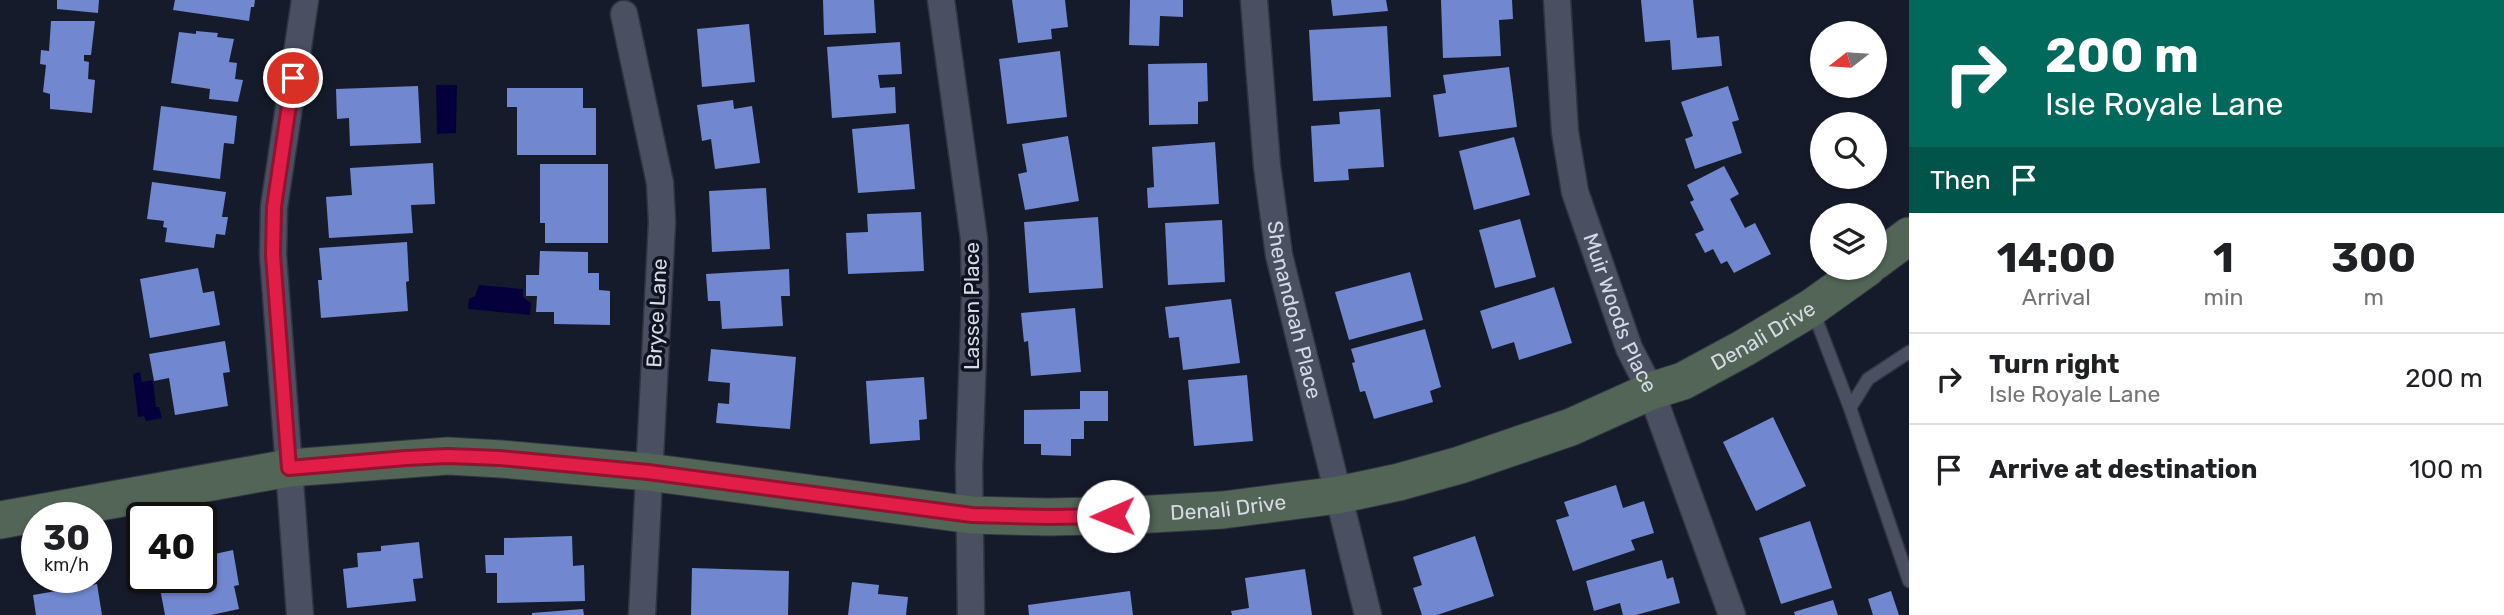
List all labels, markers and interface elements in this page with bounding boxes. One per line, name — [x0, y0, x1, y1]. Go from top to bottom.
north arrow — [1810, 21, 1886, 98]
map controls — [1810, 21, 1887, 280]
text: 200 m — [2045, 26, 2199, 84]
icon: right — [1930, 28, 2021, 119]
pin — [263, 48, 323, 108]
icon: arrive — [274, 59, 312, 97]
text: Isle Royale Lane — [2045, 85, 2283, 123]
button: search — [1810, 112, 1887, 189]
icon: arrive — [2005, 161, 2043, 199]
text: Then — [1930, 165, 1991, 196]
button: layers — [1810, 203, 1887, 280]
street label: Shenandoah Place — [1262, 219, 1327, 401]
street label: Muir Woods Place — [1578, 230, 1663, 397]
text: 14:00 — [1997, 233, 2116, 283]
text: 1 — [2213, 233, 2234, 283]
text: 300 — [2331, 233, 2416, 283]
street label: Lassen Place — [959, 242, 984, 370]
street label: Bryce Lane — [641, 258, 672, 368]
text: Arrival — [2022, 283, 2091, 311]
text: min — [2204, 283, 2244, 311]
text: m — [2364, 283, 2384, 311]
street label: Denali Drive — [1706, 295, 1820, 376]
text: Turn right — [1989, 349, 2119, 380]
icon: right — [1930, 360, 1968, 398]
text: 200 m — [2405, 363, 2483, 394]
text: Isle Royale Lane — [1989, 380, 2160, 408]
icon: arrive — [1930, 451, 1968, 489]
text: Arrive at destination — [1989, 454, 2257, 485]
text: 100 m — [2409, 454, 2483, 485]
position arrow — [1076, 479, 1150, 553]
street label: Denali Drive — [1169, 489, 1287, 525]
speed limit sign: 40 — [126, 502, 217, 593]
text: 30 — [43, 517, 90, 559]
text: km/h — [44, 554, 89, 576]

